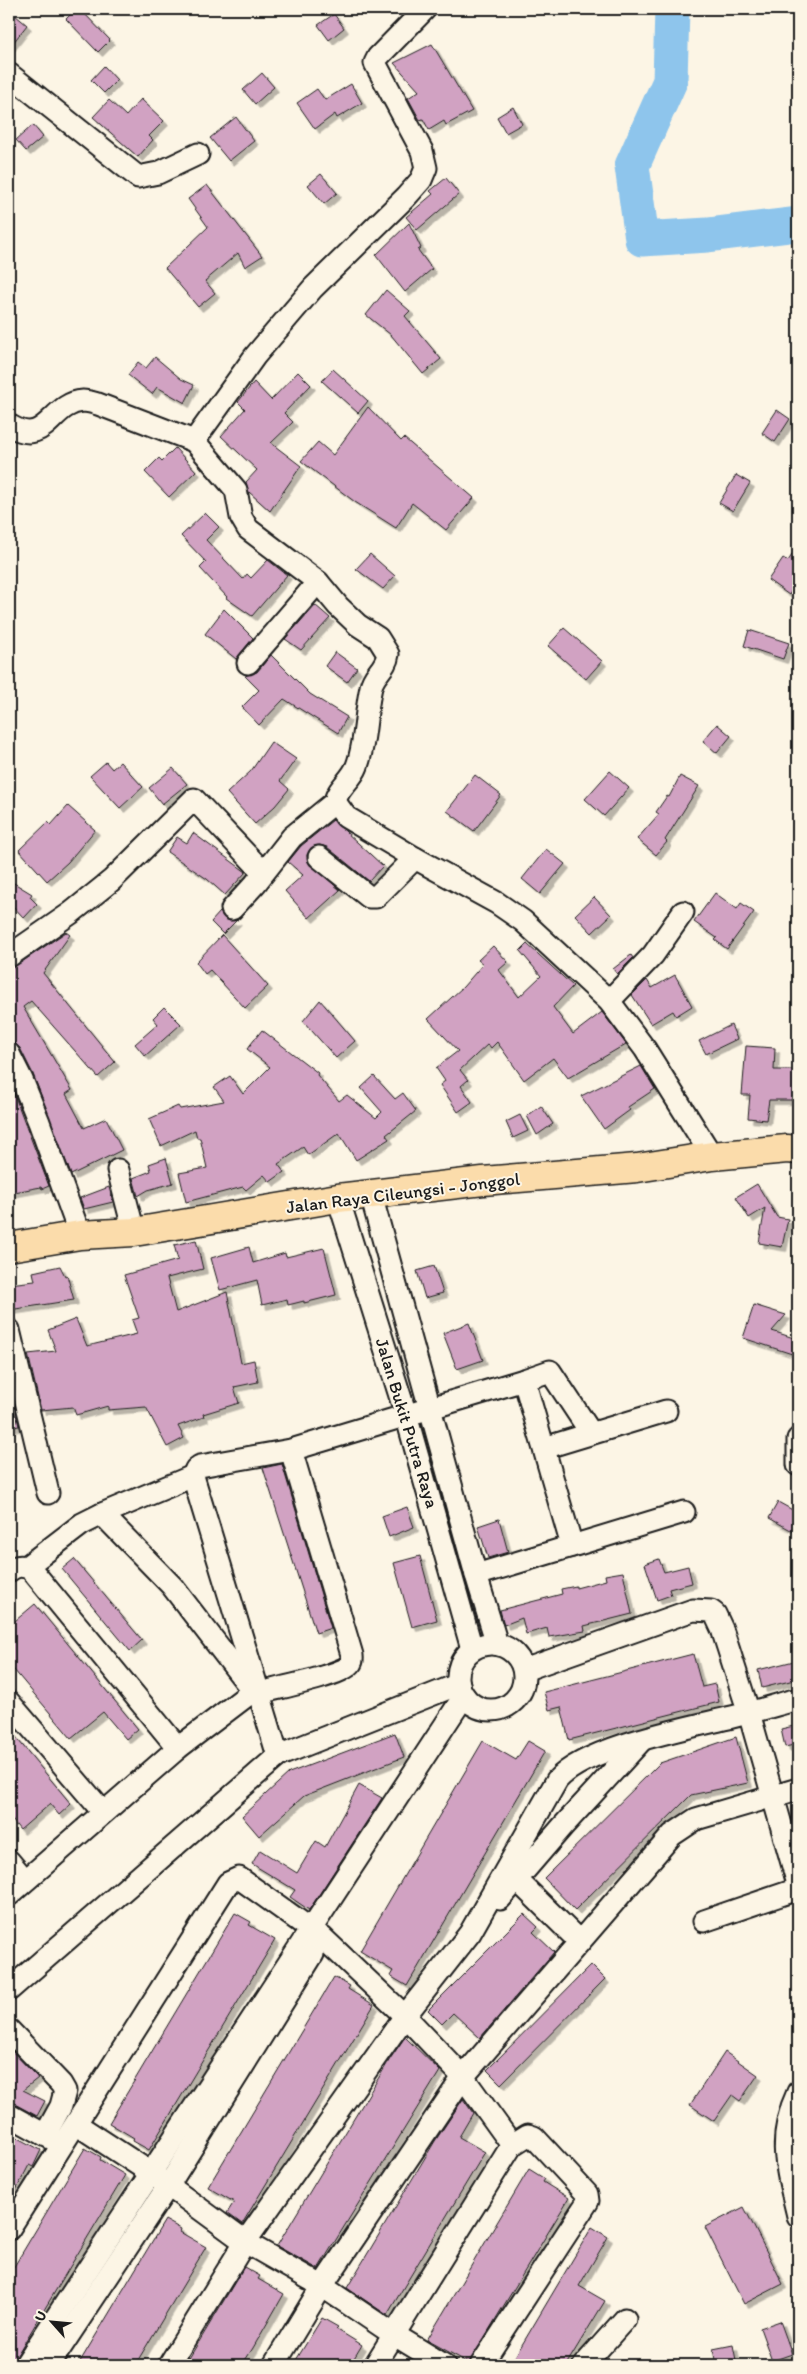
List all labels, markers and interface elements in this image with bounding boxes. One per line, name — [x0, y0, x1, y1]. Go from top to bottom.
street label: Jalan Raya Cileungsi - Jonggol — [285, 1168, 521, 1218]
street label: Jalan Bukit Putra Raya — [371, 1335, 443, 1511]
north arrow — [28, 2296, 78, 2346]
text: U — [31, 2308, 51, 2324]

